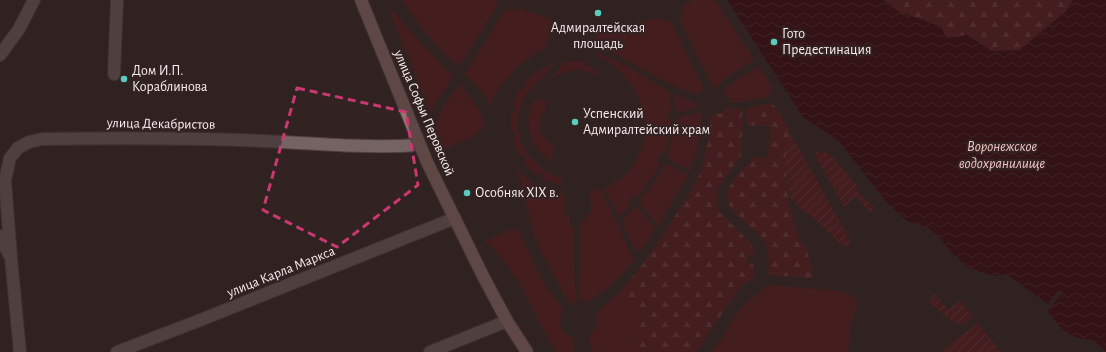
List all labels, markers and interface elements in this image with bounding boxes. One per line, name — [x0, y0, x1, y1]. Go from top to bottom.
marker: Адмиралтейская площадь — [593, 8, 603, 18]
place label: Адмиралтейская площадь — [551, 21, 645, 51]
place label: Гото Предестинация — [782, 27, 871, 57]
marker: Гото Предестинация — [769, 37, 779, 47]
street label: улица Софьи Перовской — [391, 47, 457, 178]
place label: Дом И.П. Кораблинова — [132, 64, 208, 94]
marker: Дом И.П. Кораблинова — [119, 74, 129, 84]
place label: Успенский Адмиралтейский храм — [583, 107, 710, 137]
street label: улица Декабристов — [106, 116, 215, 132]
marker: Успенский Адмиралтейский храм — [570, 117, 580, 127]
water label: Воронежское водохранилище — [959, 139, 1046, 171]
place label: Особняк XIX в. — [475, 186, 559, 200]
marker: Особняк XIX в. — [462, 188, 472, 198]
street label: улица Карла Маркса — [224, 244, 338, 300]

